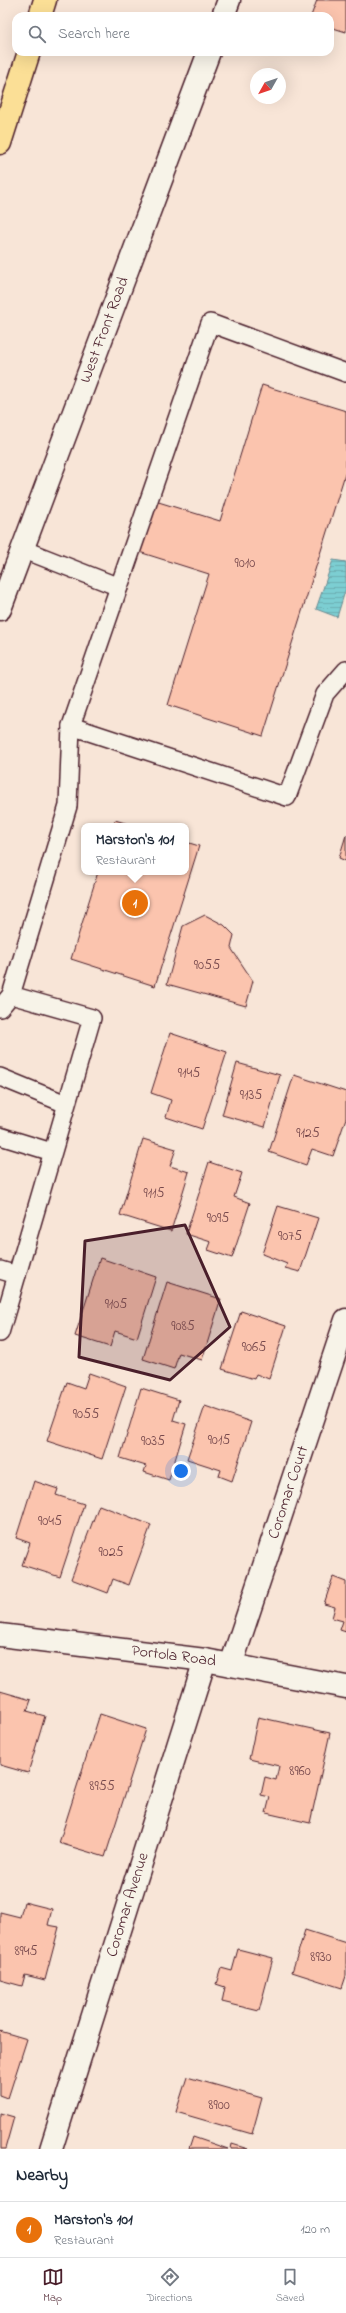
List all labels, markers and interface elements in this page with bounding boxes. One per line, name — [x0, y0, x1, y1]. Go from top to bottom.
search box — [12, 12, 334, 56]
icon: search — [26, 23, 48, 45]
text: Search here — [58, 23, 130, 45]
north arrow — [250, 68, 286, 104]
street label: West Front Road — [74, 274, 136, 386]
house number: 9010 — [235, 553, 255, 574]
popup — [81, 823, 189, 875]
text: Marston's 101 — [96, 829, 174, 851]
text: Restaurant — [96, 851, 156, 870]
pin: 1 — [122, 888, 148, 918]
house number: 9055 — [194, 955, 220, 976]
house number: 9145 — [178, 1063, 200, 1084]
house number: 9135 — [240, 1085, 262, 1106]
house number: 9125 — [296, 1123, 320, 1144]
house number: 9115 — [143, 1183, 165, 1204]
house number: 9095 — [207, 1208, 229, 1229]
house number: 9075 — [278, 1226, 302, 1247]
house number: 9105 — [105, 1294, 127, 1315]
house number: 9085 — [171, 1316, 195, 1337]
house number: 9065 — [242, 1337, 266, 1358]
house number: 9055 — [73, 1404, 99, 1425]
house number: 9015 — [208, 1430, 230, 1451]
house number: 9035 — [141, 1431, 165, 1452]
street label: Coromar Court — [262, 1442, 315, 1542]
your location — [171, 1461, 191, 1481]
house number: 9045 — [38, 1511, 62, 1532]
house number: 9025 — [98, 1542, 124, 1563]
street label: Portola Road — [130, 1639, 218, 1674]
house number: 8960 — [289, 1761, 311, 1782]
house number: 8955 — [89, 1776, 115, 1797]
street label: Coromar Avenue — [100, 1849, 156, 1960]
house number: 8945 — [14, 1941, 38, 1962]
house number: 8930 — [310, 1947, 332, 1968]
house number: 8900 — [208, 2095, 230, 2116]
text: Nearby — [16, 2163, 68, 2188]
text: Marston's 101 — [54, 2209, 133, 2231]
text: 1 — [27, 2220, 31, 2239]
text: 120 m — [300, 2220, 330, 2239]
text: Restaurant — [54, 2231, 114, 2250]
tab: Map — [42, 2266, 64, 2306]
tab: Directions — [147, 2266, 192, 2306]
tab: Saved — [276, 2266, 304, 2306]

